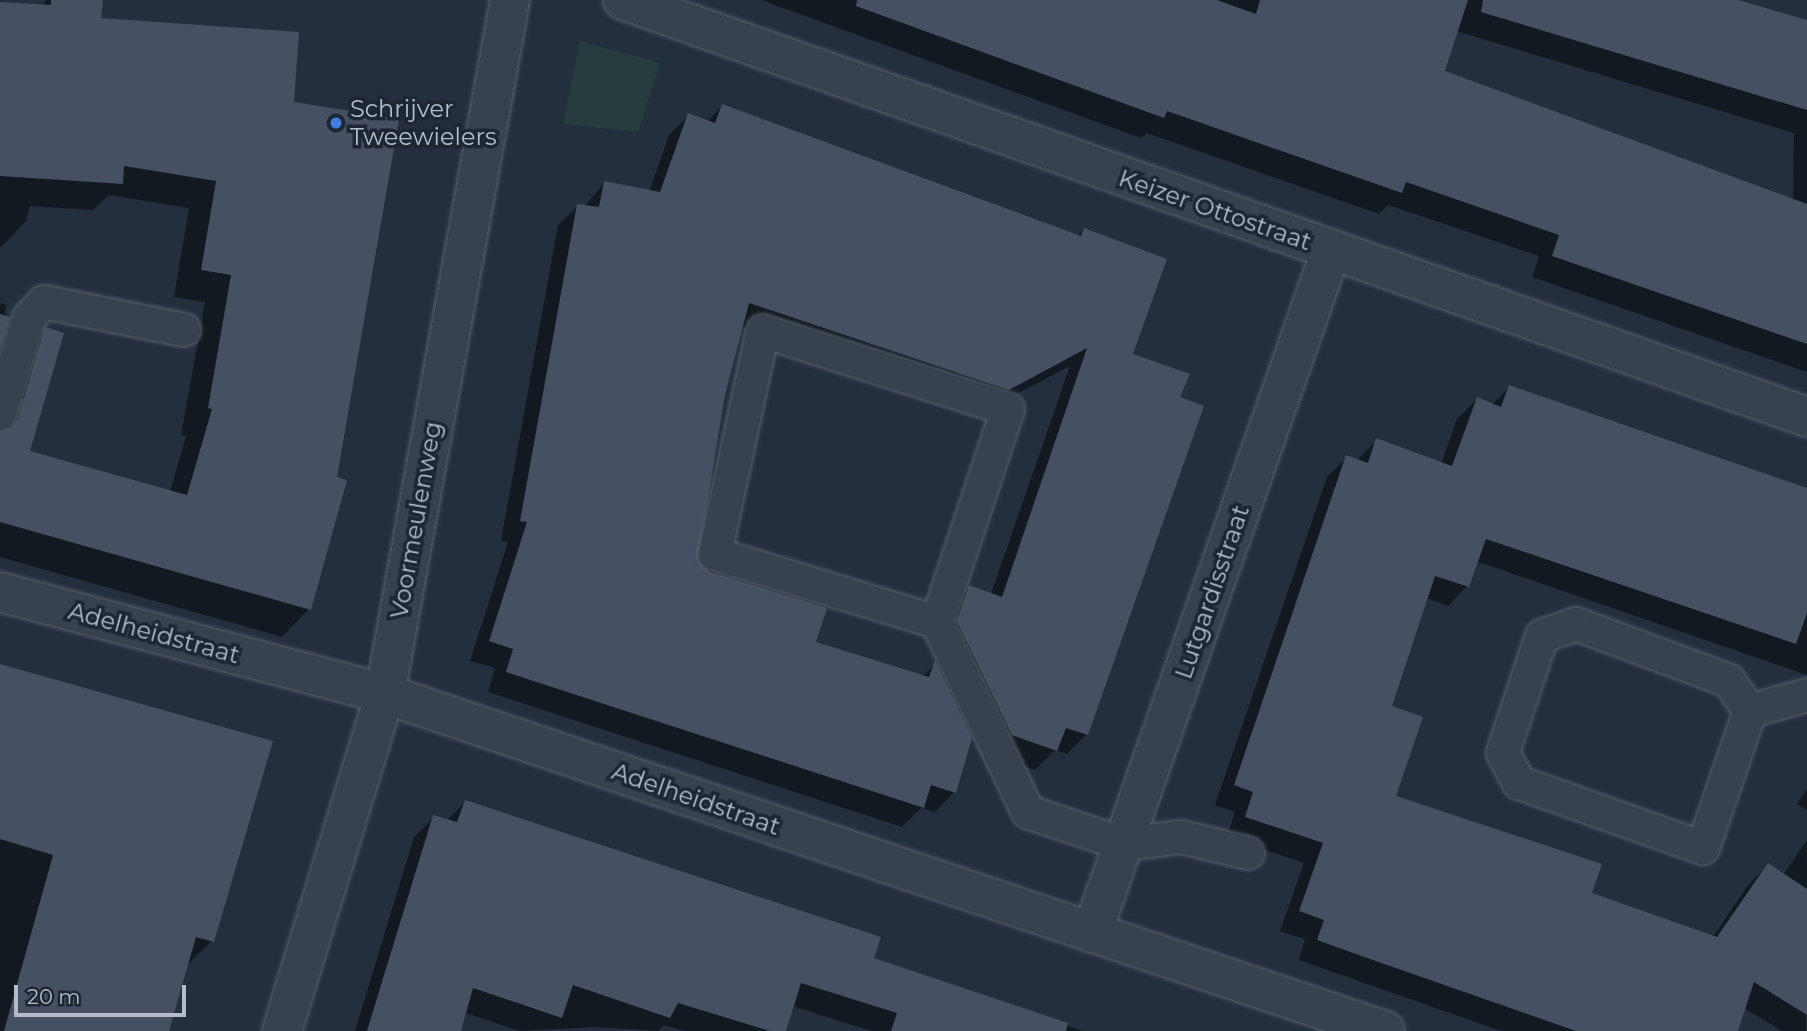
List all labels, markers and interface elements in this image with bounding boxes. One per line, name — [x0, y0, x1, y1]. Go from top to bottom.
place label: Schrijver Tweewielers — [350, 95, 497, 151]
marker: Schrijver Tweewielers — [328, 115, 344, 131]
street label: Keizer Ottostraat — [1115, 163, 1315, 257]
street label: Voormeulenweg — [384, 419, 448, 621]
street label: Lutgardisstraat — [1169, 501, 1255, 683]
street label: Adelheidstraat — [65, 596, 243, 670]
street label: Adelheidstraat — [608, 757, 784, 841]
scale bar — [18, 972, 189, 1016]
text: 20 m — [27, 984, 81, 1009]

